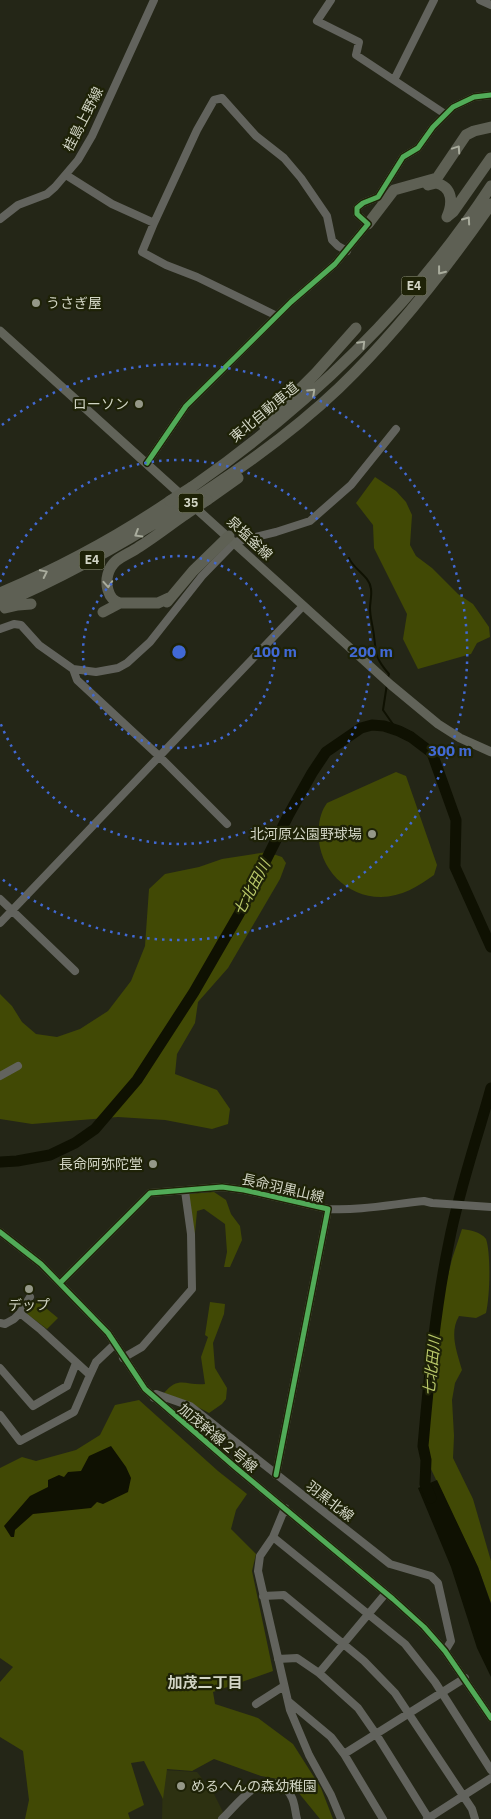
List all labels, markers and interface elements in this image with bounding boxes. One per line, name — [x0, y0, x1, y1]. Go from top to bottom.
street label: 桂島上野線 — [59, 84, 107, 154]
one-way arrow — [451, 145, 460, 155]
one-way arrow — [461, 216, 470, 226]
one-way arrow — [439, 265, 447, 274]
road number: E4 — [402, 276, 426, 296]
place label: うさぎ屋 — [46, 294, 102, 312]
marker: うさぎ屋 — [30, 297, 42, 309]
one-way arrow — [356, 341, 365, 350]
street label: 東北自動車道 — [226, 378, 302, 446]
one-way arrow — [307, 389, 316, 398]
place label: ローソン — [73, 395, 129, 413]
marker: ローソン — [133, 398, 145, 410]
road number: 35 — [178, 493, 204, 512]
street label: 泉塩釜線 — [223, 512, 277, 564]
one-way arrow — [134, 527, 143, 537]
road number: E4 — [80, 550, 104, 570]
one-way arrow — [39, 569, 48, 579]
one-way arrow — [103, 581, 114, 589]
text: 100 m — [253, 642, 297, 661]
text: 200 m — [349, 642, 393, 661]
centre of rings — [170, 643, 188, 661]
text: 300 m — [428, 741, 472, 760]
place label: 北河原公園野球場 — [250, 825, 362, 843]
marker: 北河原公園野球場 — [366, 828, 378, 840]
water label: 七北田川 — [229, 855, 275, 919]
place label: 長命阿弥陀堂 — [59, 1155, 143, 1173]
marker: 長命阿弥陀堂 — [147, 1158, 159, 1170]
street label: 長命羽黒山線 — [240, 1170, 326, 1206]
marker: デップ — [23, 1283, 35, 1295]
place label: デップ — [8, 1296, 50, 1314]
water label: 七北田川 — [419, 1333, 444, 1397]
street label: 加茂幹線２号線 — [175, 1400, 261, 1476]
street label: 羽黒北線 — [302, 1477, 358, 1525]
district label: 加茂二丁目 — [167, 1673, 243, 1692]
place label: めるへんの森幼稚園 — [191, 1777, 317, 1795]
marker: めるへんの森幼稚園 — [175, 1780, 187, 1792]

